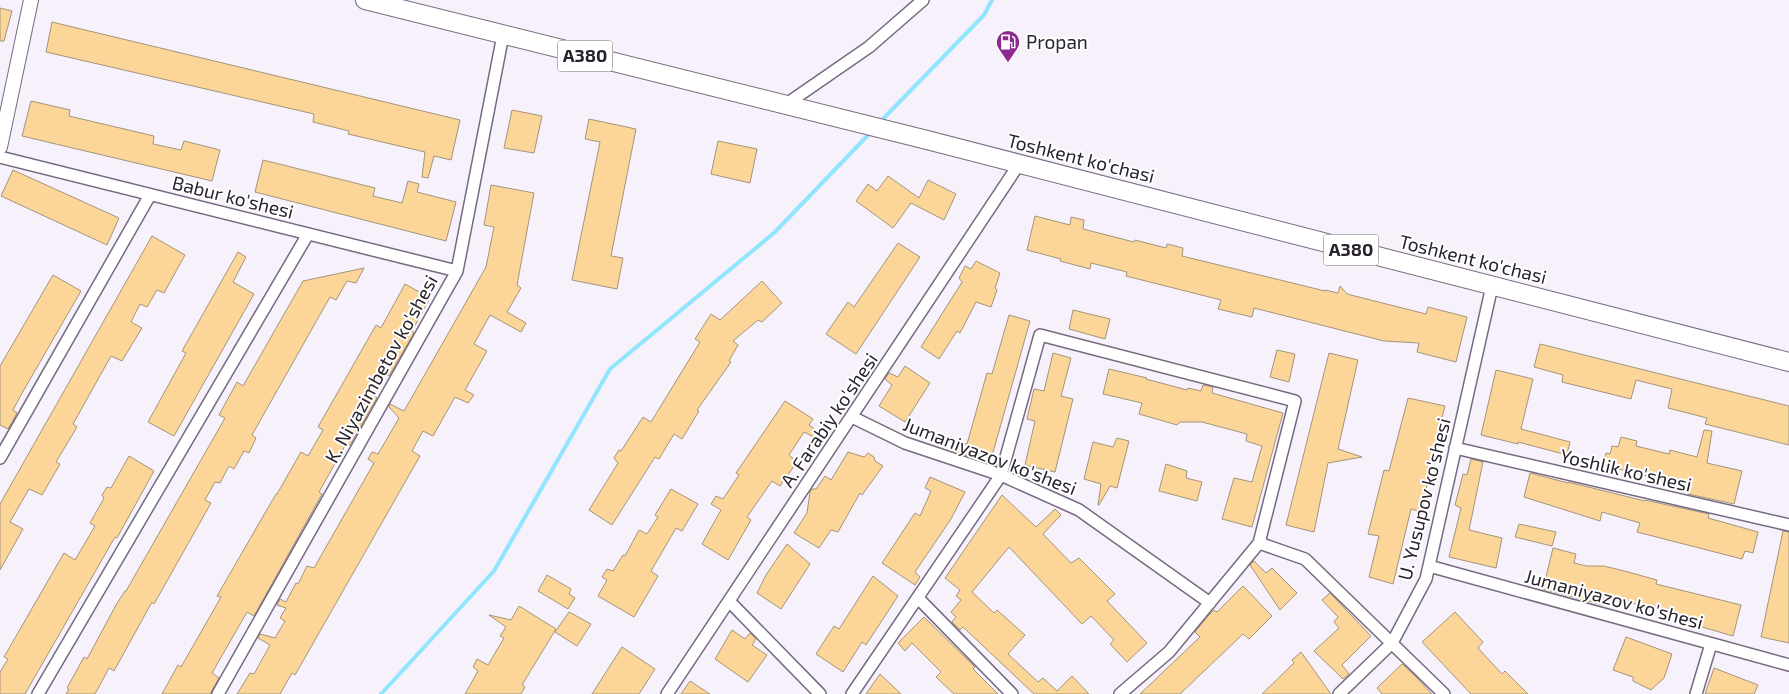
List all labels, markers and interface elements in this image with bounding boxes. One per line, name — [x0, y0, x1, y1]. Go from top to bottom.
fuel station icon: Propan — [995, 29, 1021, 63]
place label: Propan — [1026, 30, 1088, 53]
road number: A380 — [558, 40, 612, 72]
street label: Toshkent ko'chasi — [1005, 128, 1157, 187]
street label: Babur ko'shesi — [170, 170, 296, 223]
street label: Toshkent ko'chasi — [1397, 229, 1549, 288]
road number: A380 — [1324, 234, 1378, 266]
street label: K. Niyazimbetov ko'shesi — [319, 271, 442, 467]
street label: A. Farabiy ko'shesi — [775, 348, 882, 491]
street label: Jumaniyazov ko'shesi — [900, 412, 1080, 499]
street label: U. Yusupov ko'shesi — [1392, 415, 1455, 582]
street label: Yoshlik ko'shesi — [1558, 443, 1694, 496]
street label: Jumaniyazov ko'shesi — [1522, 564, 1706, 633]

